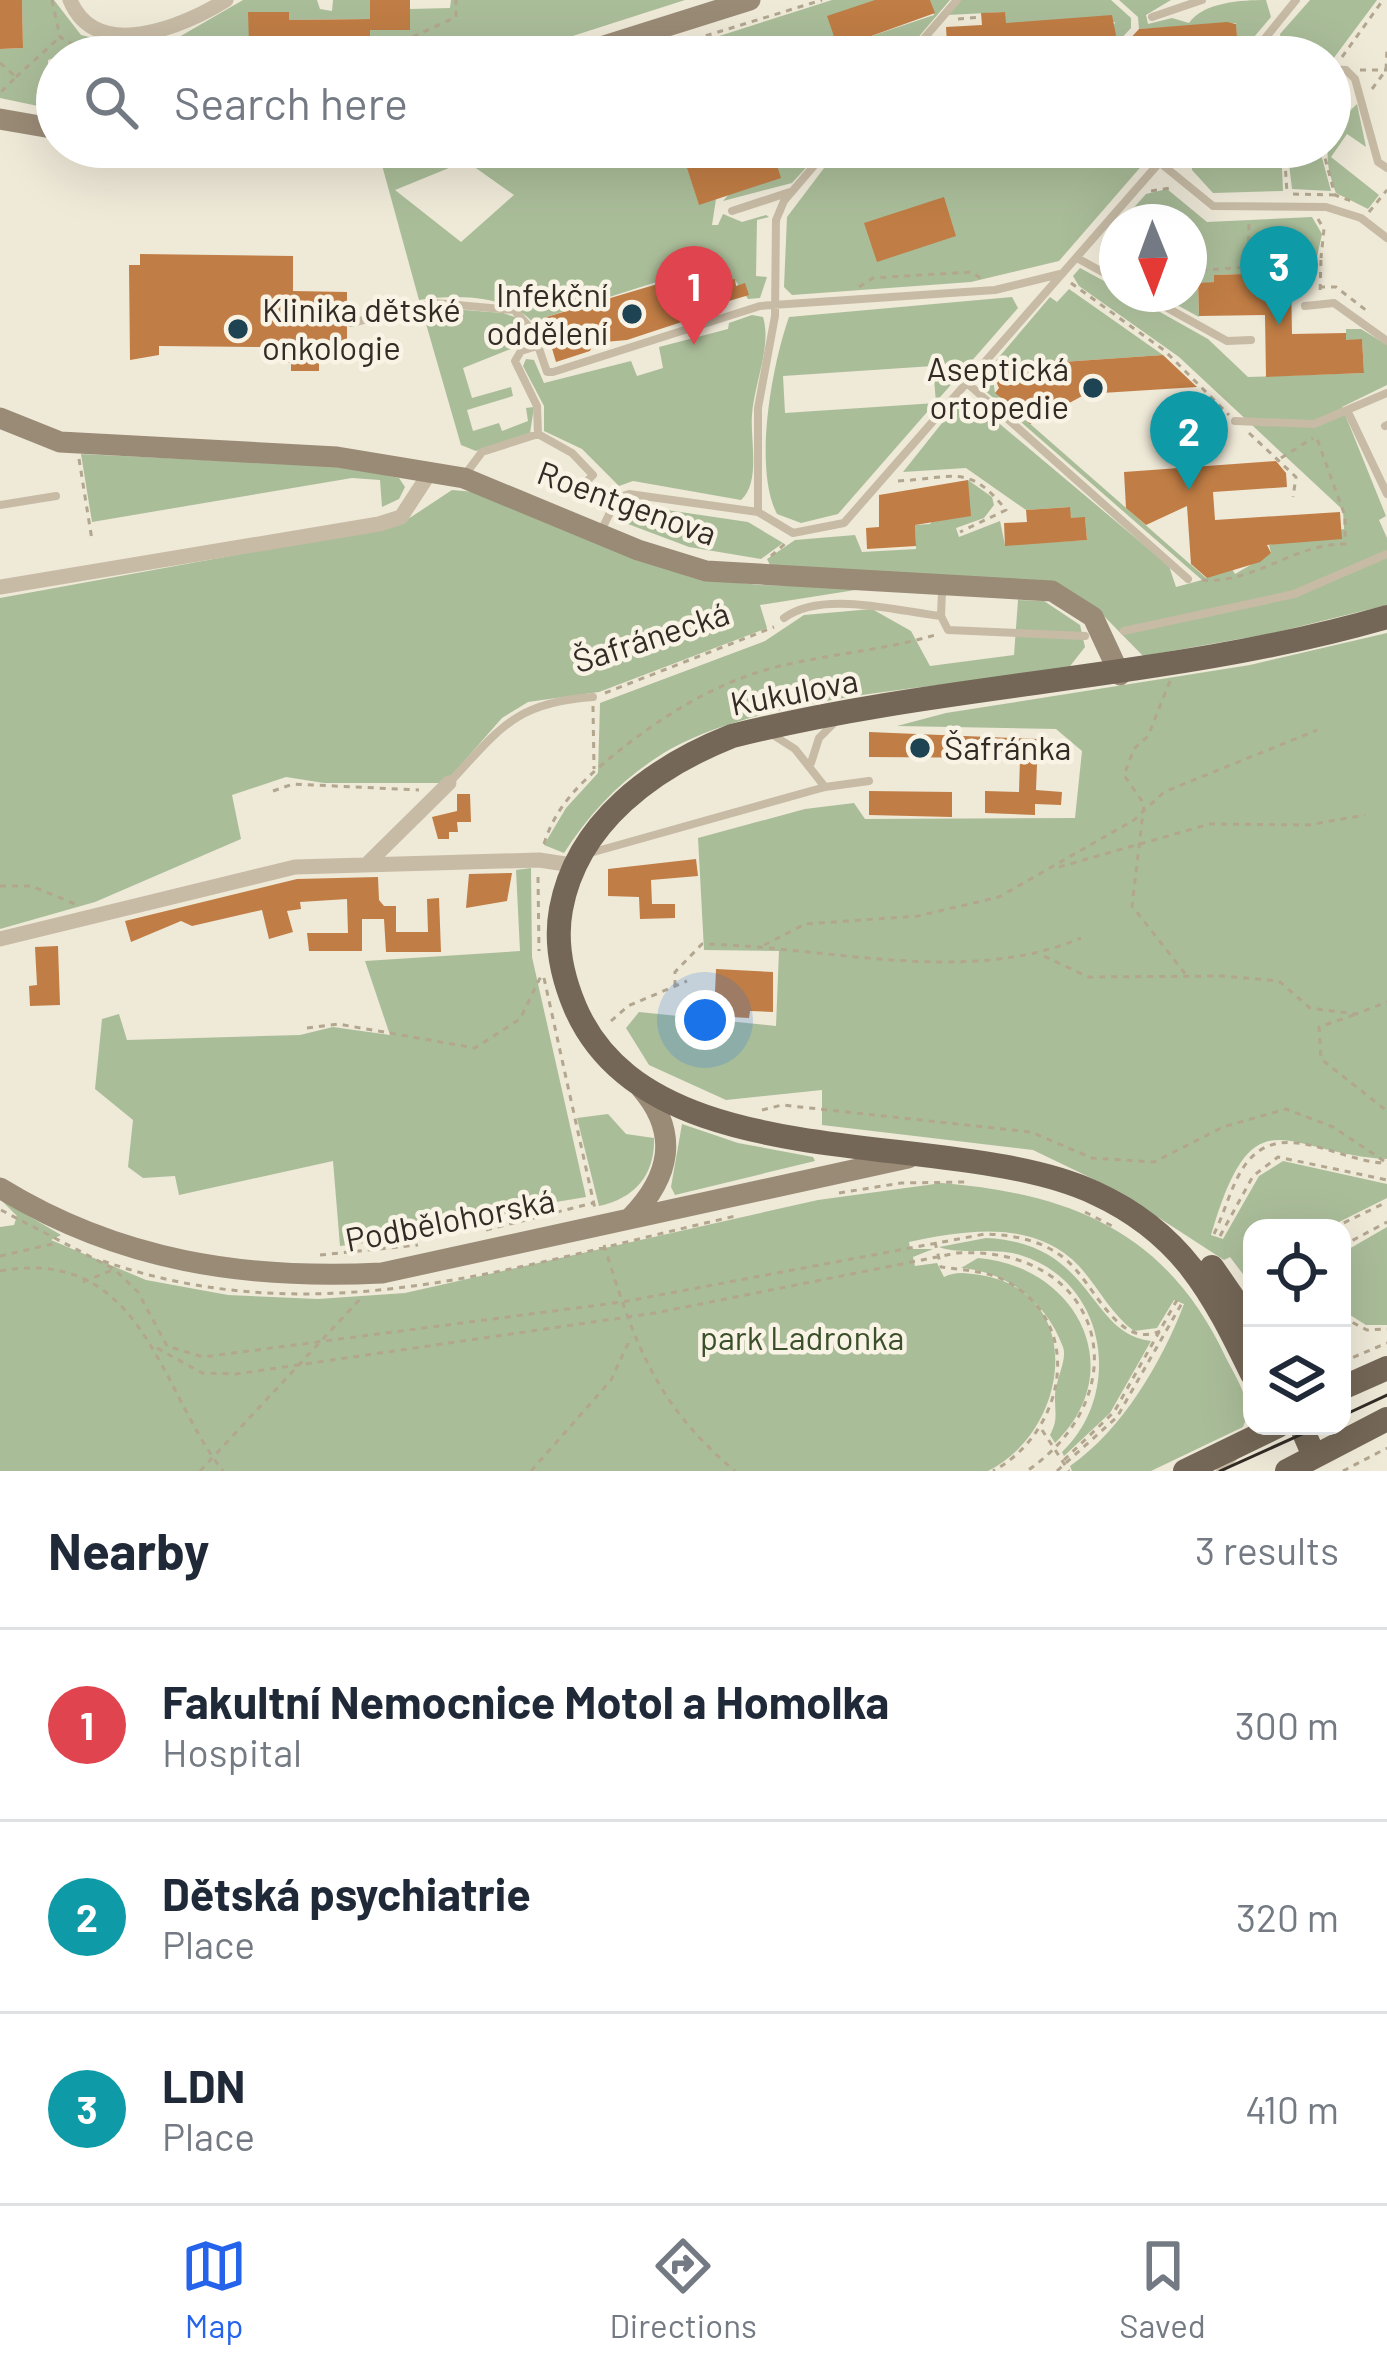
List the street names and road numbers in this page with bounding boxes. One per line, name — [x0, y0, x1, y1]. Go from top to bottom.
street label: Roentgenova — [532, 451, 722, 553]
street label: Šafránecká — [568, 592, 734, 680]
street label: Kukulova — [727, 659, 861, 723]
street label: Podbělohorská — [342, 1179, 558, 1259]

